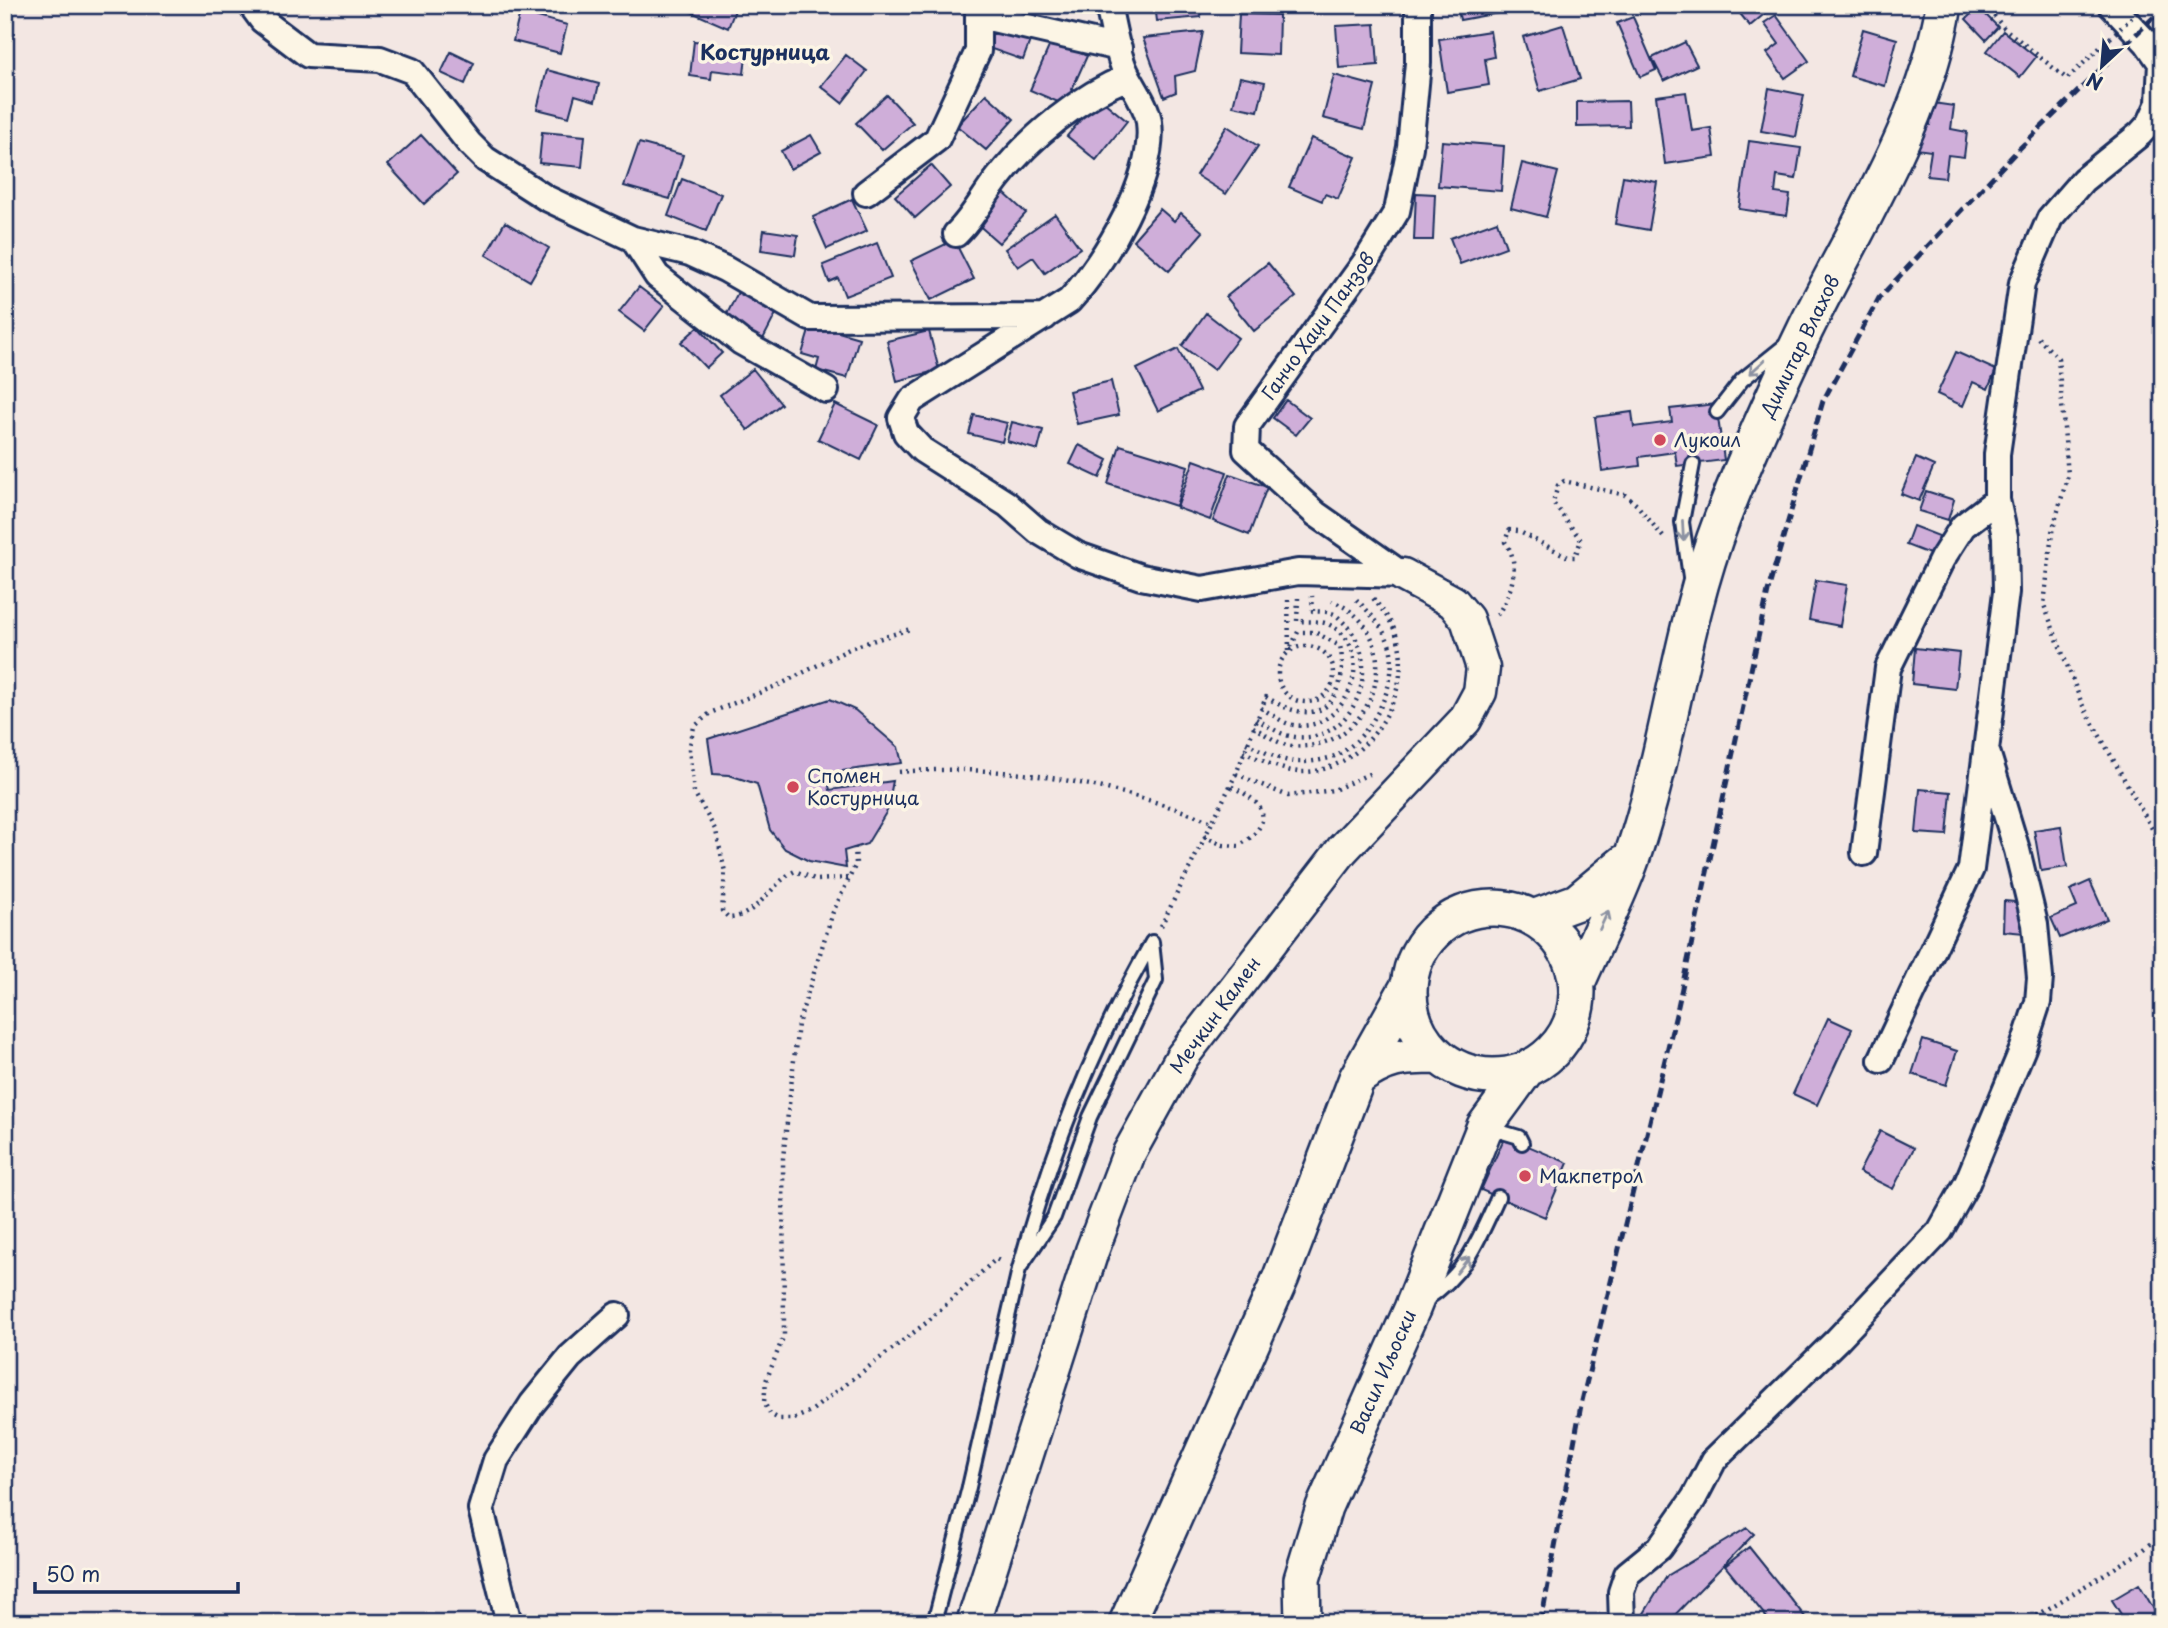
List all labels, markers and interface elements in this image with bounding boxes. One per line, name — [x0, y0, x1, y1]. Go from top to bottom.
north arrow — [2066, 32, 2136, 102]
district label: Костурница — [700, 35, 830, 67]
text: N — [2081, 66, 2107, 98]
street label: Ганчо Хаџи Панзов — [1254, 246, 1380, 405]
street label: Димитар Влахов — [1752, 270, 1846, 422]
one-way arrow — [1748, 359, 1766, 375]
place label: Лукоил — [1674, 425, 1741, 453]
marker: Лукоил — [1652, 432, 1668, 448]
one-way arrow — [1677, 519, 1690, 542]
place label: Спомен Костурница — [807, 761, 919, 811]
marker: Спомен Костурница — [785, 779, 801, 795]
one-way arrow — [1598, 910, 1611, 931]
street label: Мечкин Камен — [1162, 950, 1266, 1079]
place label: Макпетрол — [1539, 1161, 1644, 1189]
marker: Макпетрол — [1517, 1168, 1533, 1184]
one-way arrow — [1456, 1257, 1471, 1275]
street label: Васил Иљоски — [1342, 1305, 1422, 1439]
scale bar — [35, 1551, 238, 1595]
text: 50 m — [46, 1557, 100, 1589]

